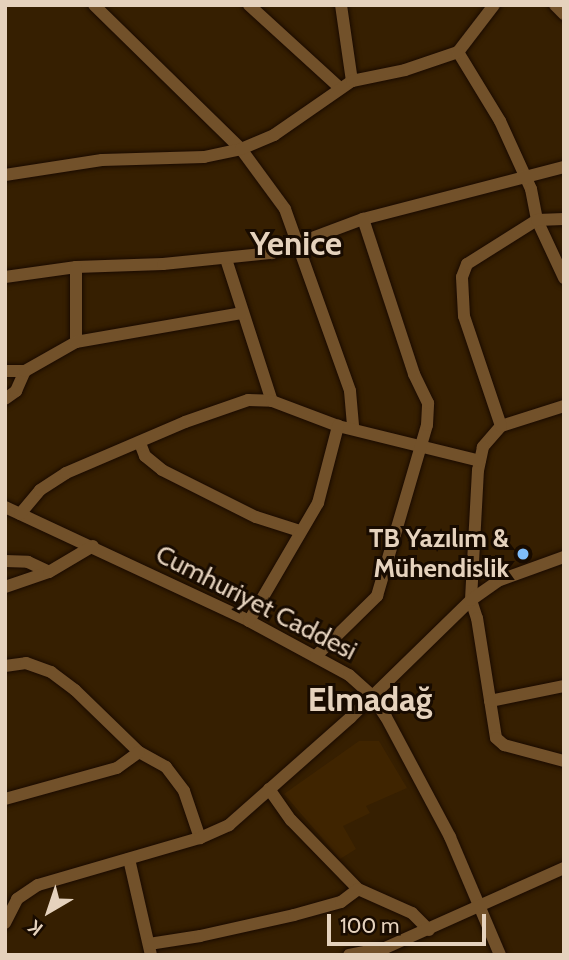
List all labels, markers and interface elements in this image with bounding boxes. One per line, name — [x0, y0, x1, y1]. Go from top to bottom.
district label: Yenice — [250, 224, 342, 264]
place label: TB Yazılım & Mühendislik — [369, 523, 509, 584]
street label: Cumhuriyet Caddesi — [150, 539, 362, 667]
marker: TB Yazılım & Mühendislik — [515, 546, 531, 562]
district label: Elmadağ — [308, 680, 432, 720]
north arrow — [14, 876, 84, 946]
scale bar — [331, 900, 490, 944]
text: 100 m — [340, 913, 399, 938]
text: K — [24, 915, 47, 940]

